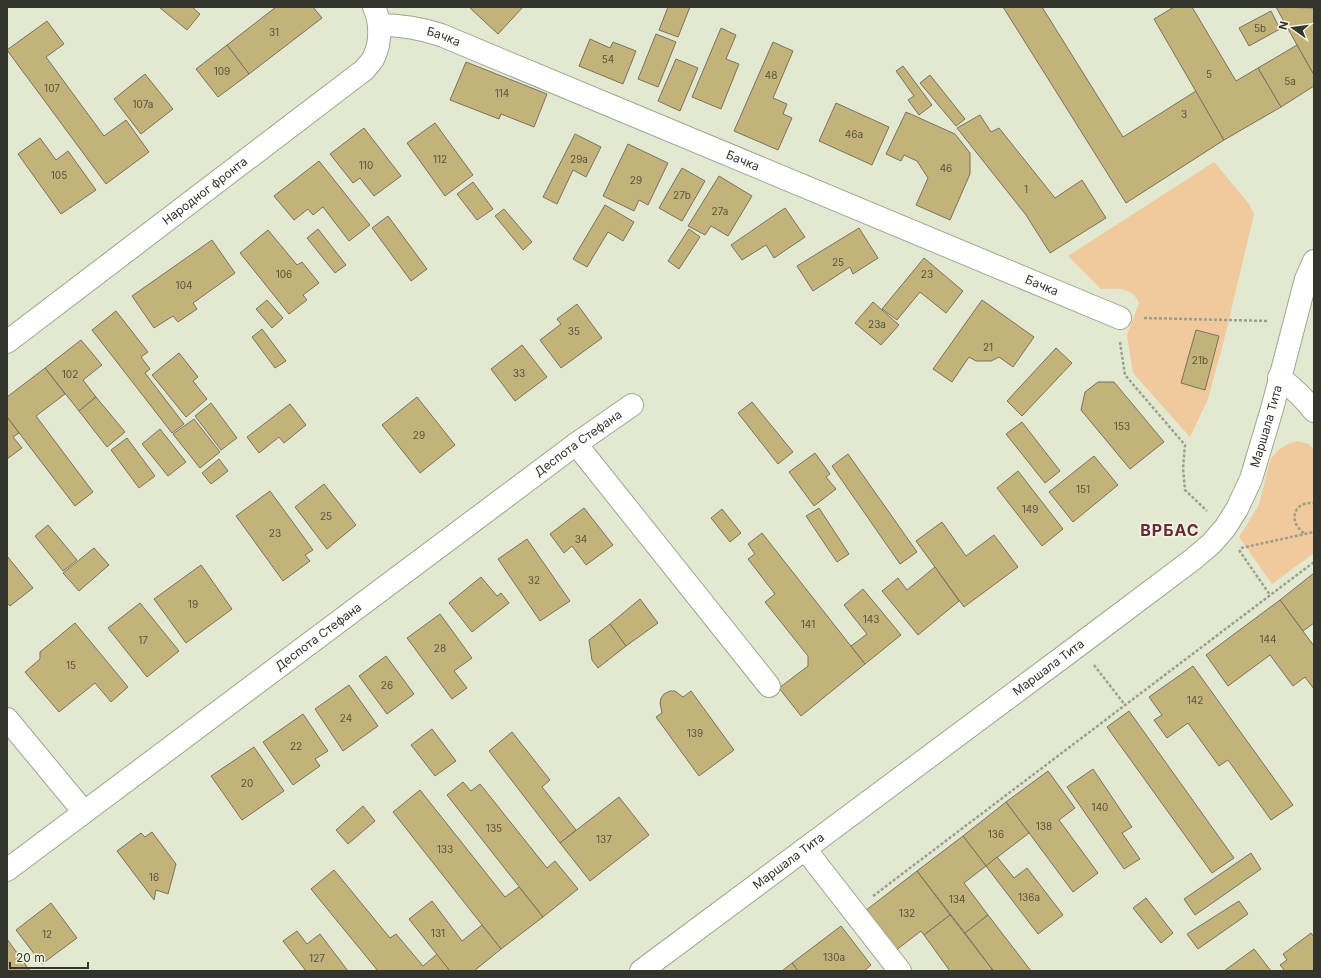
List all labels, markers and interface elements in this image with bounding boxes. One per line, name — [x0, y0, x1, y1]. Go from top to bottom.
north arrow — [1273, 8, 1313, 48]
text: N — [1275, 20, 1291, 31]
house number: 5b — [1254, 22, 1266, 34]
street label: Бачка — [425, 23, 463, 49]
house number: 31 — [269, 26, 279, 38]
house number: 54 — [602, 53, 614, 65]
house number: 109 — [214, 65, 230, 77]
house number: 5 — [1206, 68, 1212, 80]
house number: 48 — [765, 69, 777, 81]
house number: 5a — [1284, 75, 1296, 87]
house number: 107 — [44, 82, 60, 94]
house number: 114 — [495, 87, 509, 99]
house number: 107a — [132, 98, 154, 110]
house number: 3 — [1181, 108, 1187, 120]
house number: 46a — [845, 128, 863, 140]
street label: Бачка — [724, 147, 762, 174]
house number: 112 — [433, 153, 447, 165]
house number: 29a — [570, 153, 588, 165]
street label: Народног фронта — [159, 154, 250, 228]
house number: 110 — [359, 159, 373, 171]
house number: 46 — [940, 162, 952, 174]
house number: 105 — [51, 169, 67, 181]
house number: 29 — [630, 174, 642, 186]
house number: 1 — [1024, 183, 1028, 195]
house number: 27b — [673, 189, 691, 201]
house number: 27a — [712, 205, 728, 217]
house number: 25 — [832, 256, 844, 268]
house number: 106 — [276, 268, 292, 280]
house number: 23 — [921, 268, 933, 280]
street label: Бачка — [1023, 271, 1061, 299]
house number: 104 — [176, 279, 192, 291]
house number: 23a — [868, 318, 886, 330]
house number: 35 — [568, 325, 580, 337]
house number: 21 — [983, 341, 993, 353]
house number: 21b — [1192, 354, 1208, 366]
house number: 33 — [513, 367, 525, 379]
house number: 102 — [62, 368, 78, 380]
street label: Маршала Тита — [1247, 383, 1285, 469]
street label: Деспота Стефана — [531, 407, 624, 479]
house number: 153 — [1114, 420, 1130, 432]
house number: 29 — [413, 429, 425, 441]
house number: 151 — [1076, 483, 1090, 495]
house number: 149 — [1022, 503, 1038, 515]
house number: 25 — [320, 510, 332, 522]
district label: ВРБАС — [1140, 520, 1200, 540]
house number: 23 — [269, 527, 281, 539]
house number: 34 — [575, 533, 587, 545]
house number: 32 — [528, 574, 540, 586]
house number: 19 — [188, 598, 198, 610]
street label: Деспота Стефана — [272, 599, 364, 674]
house number: 143 — [863, 613, 879, 625]
house number: 141 — [801, 618, 815, 630]
house number: 144 — [1260, 633, 1277, 645]
house number: 17 — [138, 634, 148, 646]
street label: Маршала Тита — [1010, 636, 1087, 699]
house number: 28 — [434, 642, 446, 654]
house number: 15 — [66, 659, 76, 671]
house number: 26 — [381, 679, 393, 691]
house number: 142 — [1187, 694, 1203, 706]
house number: 24 — [340, 712, 352, 724]
house number: 139 — [687, 727, 703, 739]
house number: 22 — [290, 740, 302, 752]
house number: 20 — [241, 777, 253, 789]
house number: 140 — [1092, 801, 1108, 813]
house number: 138 — [1036, 820, 1052, 832]
house number: 135 — [486, 822, 502, 834]
house number: 136 — [988, 828, 1004, 840]
street label: Маршала Тита — [750, 829, 827, 892]
house number: 137 — [596, 833, 612, 845]
house number: 133 — [437, 843, 453, 855]
house number: 16 — [149, 871, 159, 883]
house number: 136a — [1018, 891, 1040, 903]
house number: 134 — [949, 893, 965, 905]
house number: 132 — [899, 907, 915, 919]
house number: 131 — [431, 927, 445, 939]
house number: 12 — [42, 928, 52, 940]
scale bar — [10, 944, 88, 970]
text: 20 m — [16, 950, 45, 965]
house number: 130a — [823, 951, 845, 963]
house number: 127 — [309, 952, 325, 964]

